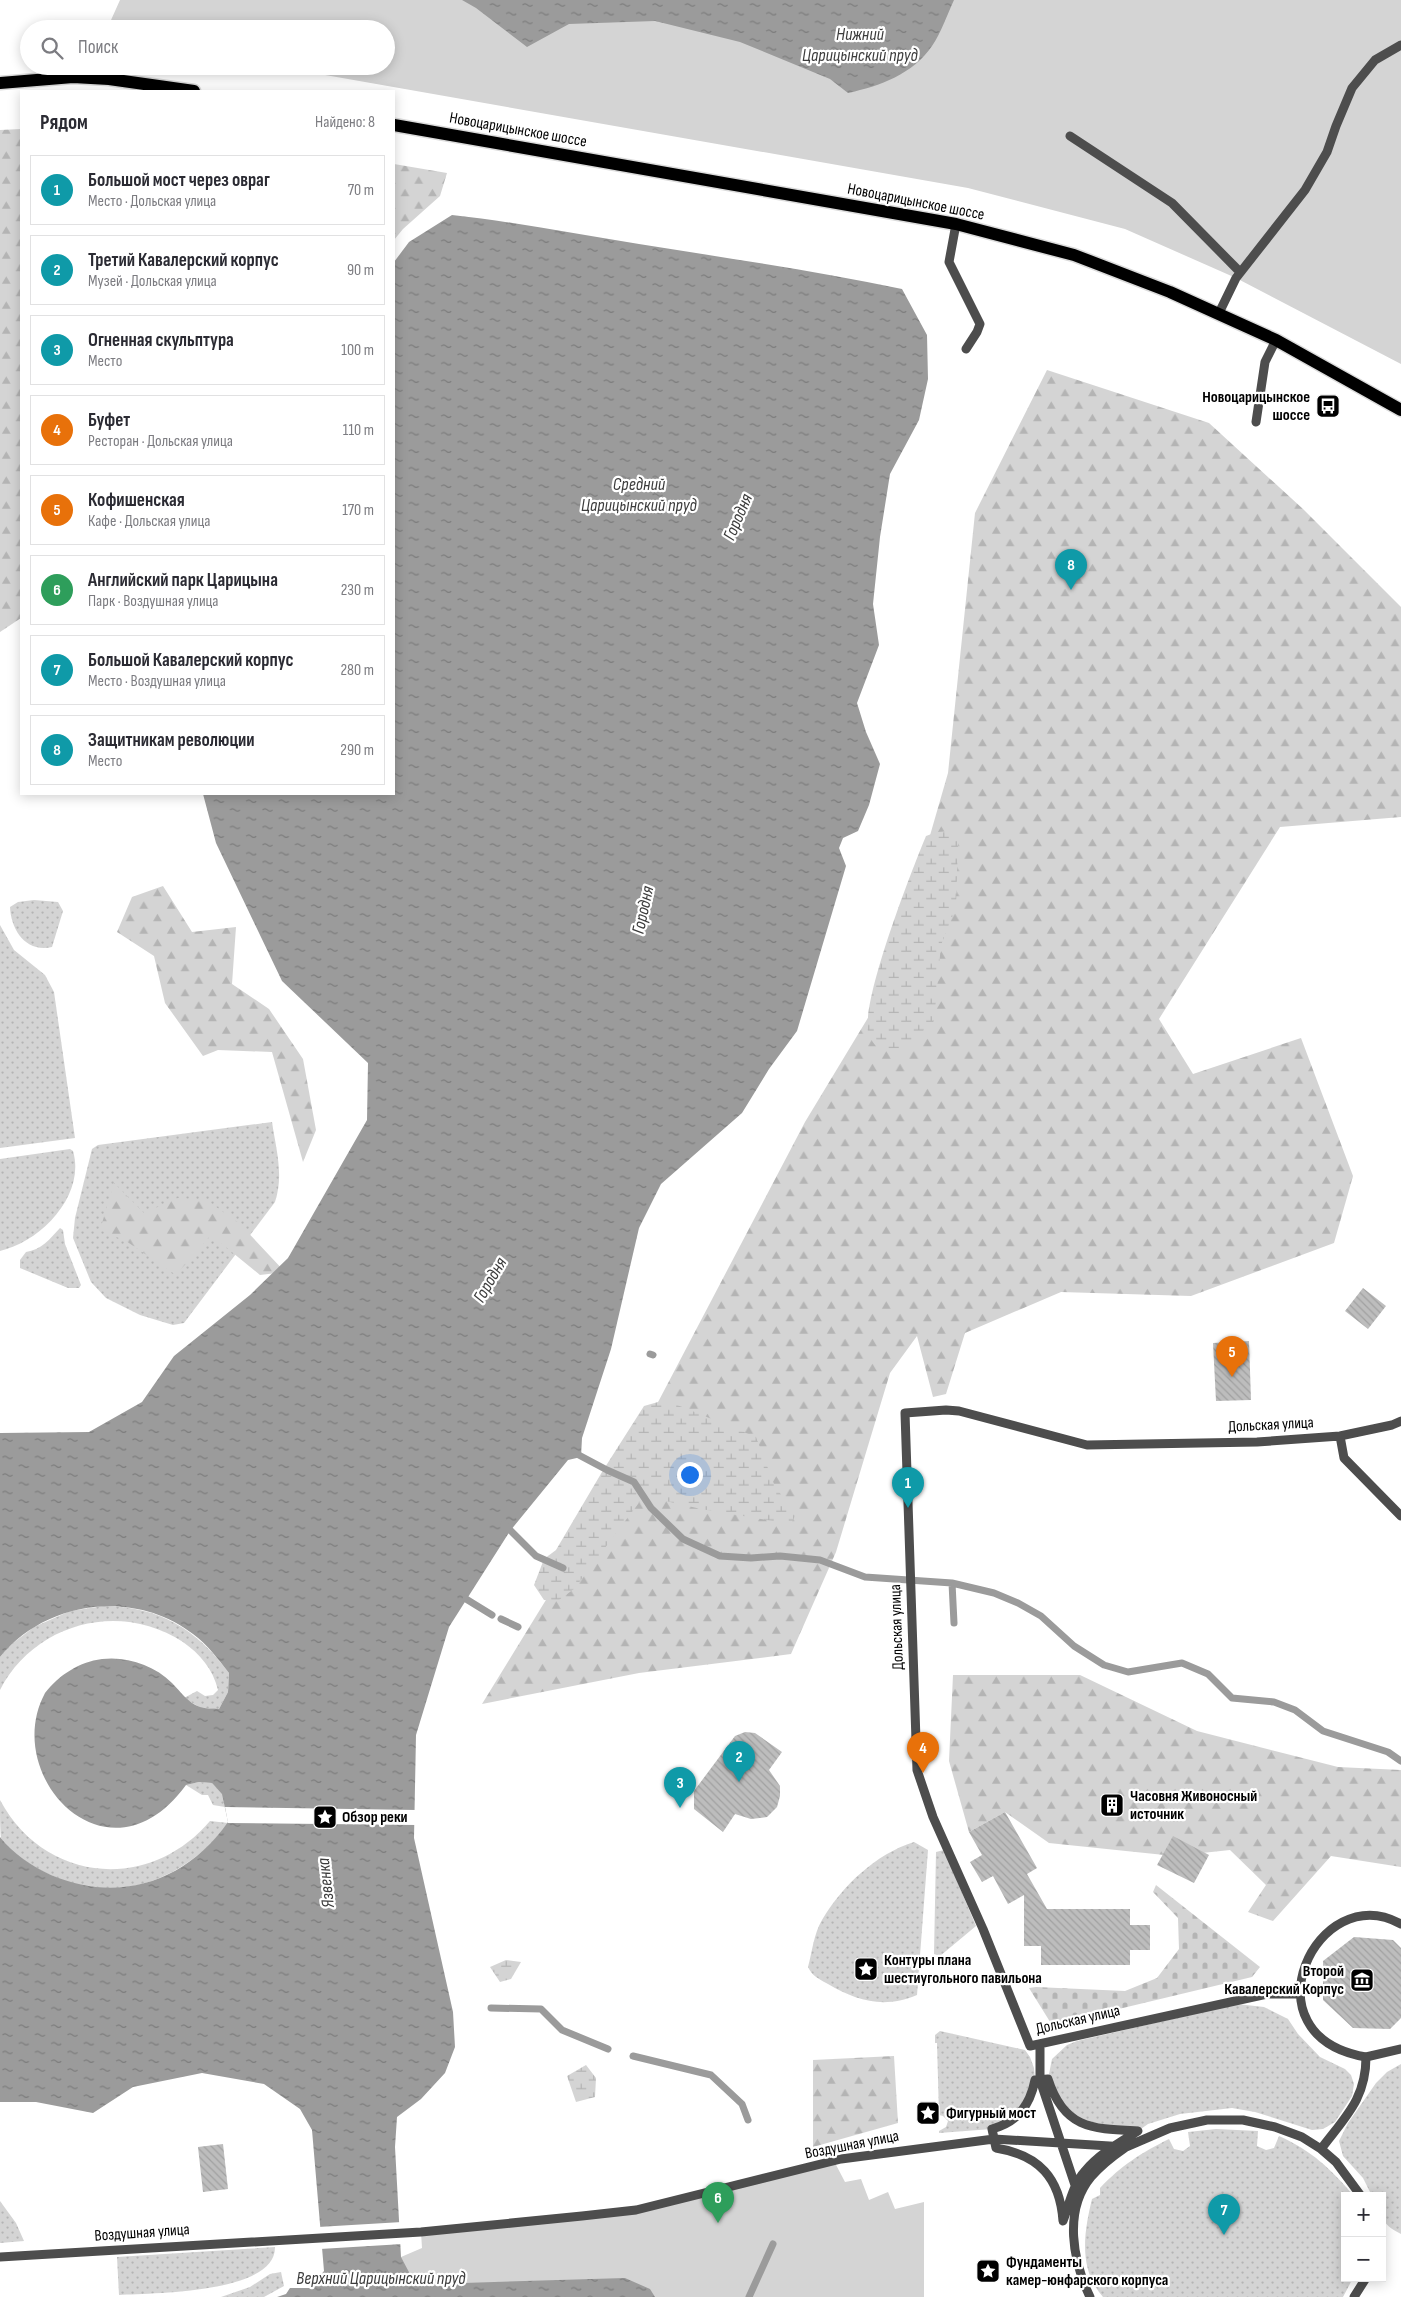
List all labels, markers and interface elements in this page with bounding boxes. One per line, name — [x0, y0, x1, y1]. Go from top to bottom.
search box — [20, 20, 395, 75]
water label: Нижний Царицынский пруд — [802, 24, 919, 66]
icon: search — [38, 34, 66, 62]
text: Поиск — [78, 36, 118, 59]
street label: Новоцарицынское шоссе — [448, 109, 588, 151]
text: Рядом — [40, 110, 88, 135]
text: Найдено: 8 — [315, 113, 375, 132]
text: Большой мост через овраг — [88, 169, 270, 192]
street label: Новоцарицынское шоссе — [846, 179, 986, 225]
text: 1 — [54, 181, 60, 200]
text: 70 m — [348, 181, 374, 200]
text: Место · Дольская улица — [88, 192, 216, 211]
text: Третий Кавалерский корпус — [88, 249, 279, 272]
text: 2 — [53, 261, 61, 280]
text: 90 m — [347, 261, 374, 280]
text: Музей · Дольская улица — [88, 272, 217, 291]
text: Огненная скульптура — [88, 329, 234, 352]
text: 3 — [53, 341, 61, 360]
text: 100 m — [341, 341, 374, 360]
text: Место — [88, 352, 122, 371]
place label: Новоцарицынское шоссе — [1202, 388, 1310, 425]
bus stop icon: Новоцарицынское шоссе — [1315, 393, 1341, 419]
text: Буфет — [88, 409, 130, 432]
text: 4 — [53, 421, 61, 440]
text: 110 m — [343, 421, 374, 440]
text: Ресторан · Дольская улица — [88, 432, 233, 451]
water label: Средний Царицынский пруд — [581, 474, 698, 516]
text: Кофишенская — [88, 489, 185, 512]
water label: Городня — [719, 491, 757, 543]
text: 5 — [53, 501, 61, 520]
text: 170 m — [342, 501, 374, 520]
text: Кафе · Дольская улица — [88, 512, 210, 531]
pin: 8 — [1055, 549, 1087, 590]
text: Английский парк Царицына — [88, 569, 278, 592]
text: 6 — [53, 581, 61, 600]
text: 230 m — [341, 581, 374, 600]
text: Парк · Воздушная улица — [88, 592, 218, 611]
text: Большой Кавалерский корпус — [88, 649, 294, 672]
text: 7 — [54, 661, 60, 680]
text: 280 m — [340, 661, 374, 680]
text: Место · Воздушная улица — [88, 672, 226, 691]
text: Защитникам революции — [88, 729, 255, 752]
text: 8 — [53, 741, 61, 760]
text: 290 m — [340, 741, 374, 760]
text: Место — [88, 752, 122, 771]
water label: Городня — [628, 884, 658, 936]
water label: Городня — [469, 1254, 511, 1306]
pin: 5 — [1216, 1336, 1248, 1377]
street label: Дольская улица — [1228, 1413, 1314, 1437]
your location — [677, 1462, 703, 1488]
pin: 1 — [892, 1467, 924, 1508]
street label: Дольская улица — [886, 1584, 908, 1670]
pin: 4 — [907, 1732, 939, 1773]
pin: 2 — [723, 1741, 755, 1782]
pin: 3 — [664, 1767, 696, 1808]
place label: Часовня Живоносный источник — [1130, 1787, 1257, 1824]
building icon: Часовня Живоносный источник — [1099, 1792, 1125, 1818]
place icon: Обзор реки — [312, 1804, 338, 1830]
place label: Обзор реки — [342, 1808, 408, 1827]
water label: Язвенка — [313, 1856, 339, 1910]
place label: Контуры плана шестиугольного павильона — [884, 1951, 1042, 1988]
place icon: Контуры плана шестиугольного павильона — [853, 1956, 879, 1982]
place label: Второй Кавалерский Корпус — [1224, 1962, 1344, 1999]
museum icon: Второй Кавалерский Корпус — [1349, 1967, 1375, 1993]
street label: Дольская улица — [1034, 2001, 1122, 2039]
place icon: Фигурный мост — [915, 2100, 941, 2126]
place label: Фигурный мост — [946, 2104, 1036, 2123]
street label: Воздушная улица — [803, 2127, 901, 2163]
pin: 6 — [702, 2182, 734, 2223]
map controls — [1341, 2192, 1386, 2282]
button: + — [1341, 2192, 1386, 2237]
pin: 7 — [1208, 2194, 1240, 2235]
street label: Воздушная улица — [94, 2220, 190, 2246]
button: − — [1341, 2237, 1386, 2282]
place label: Фундаменты камер-юнфарского корпуса — [1006, 2253, 1168, 2290]
place icon: Фундаменты камер-юнфарского корпуса — [975, 2258, 1001, 2284]
water label: Верхний Царицынский пруд — [296, 2268, 466, 2289]

